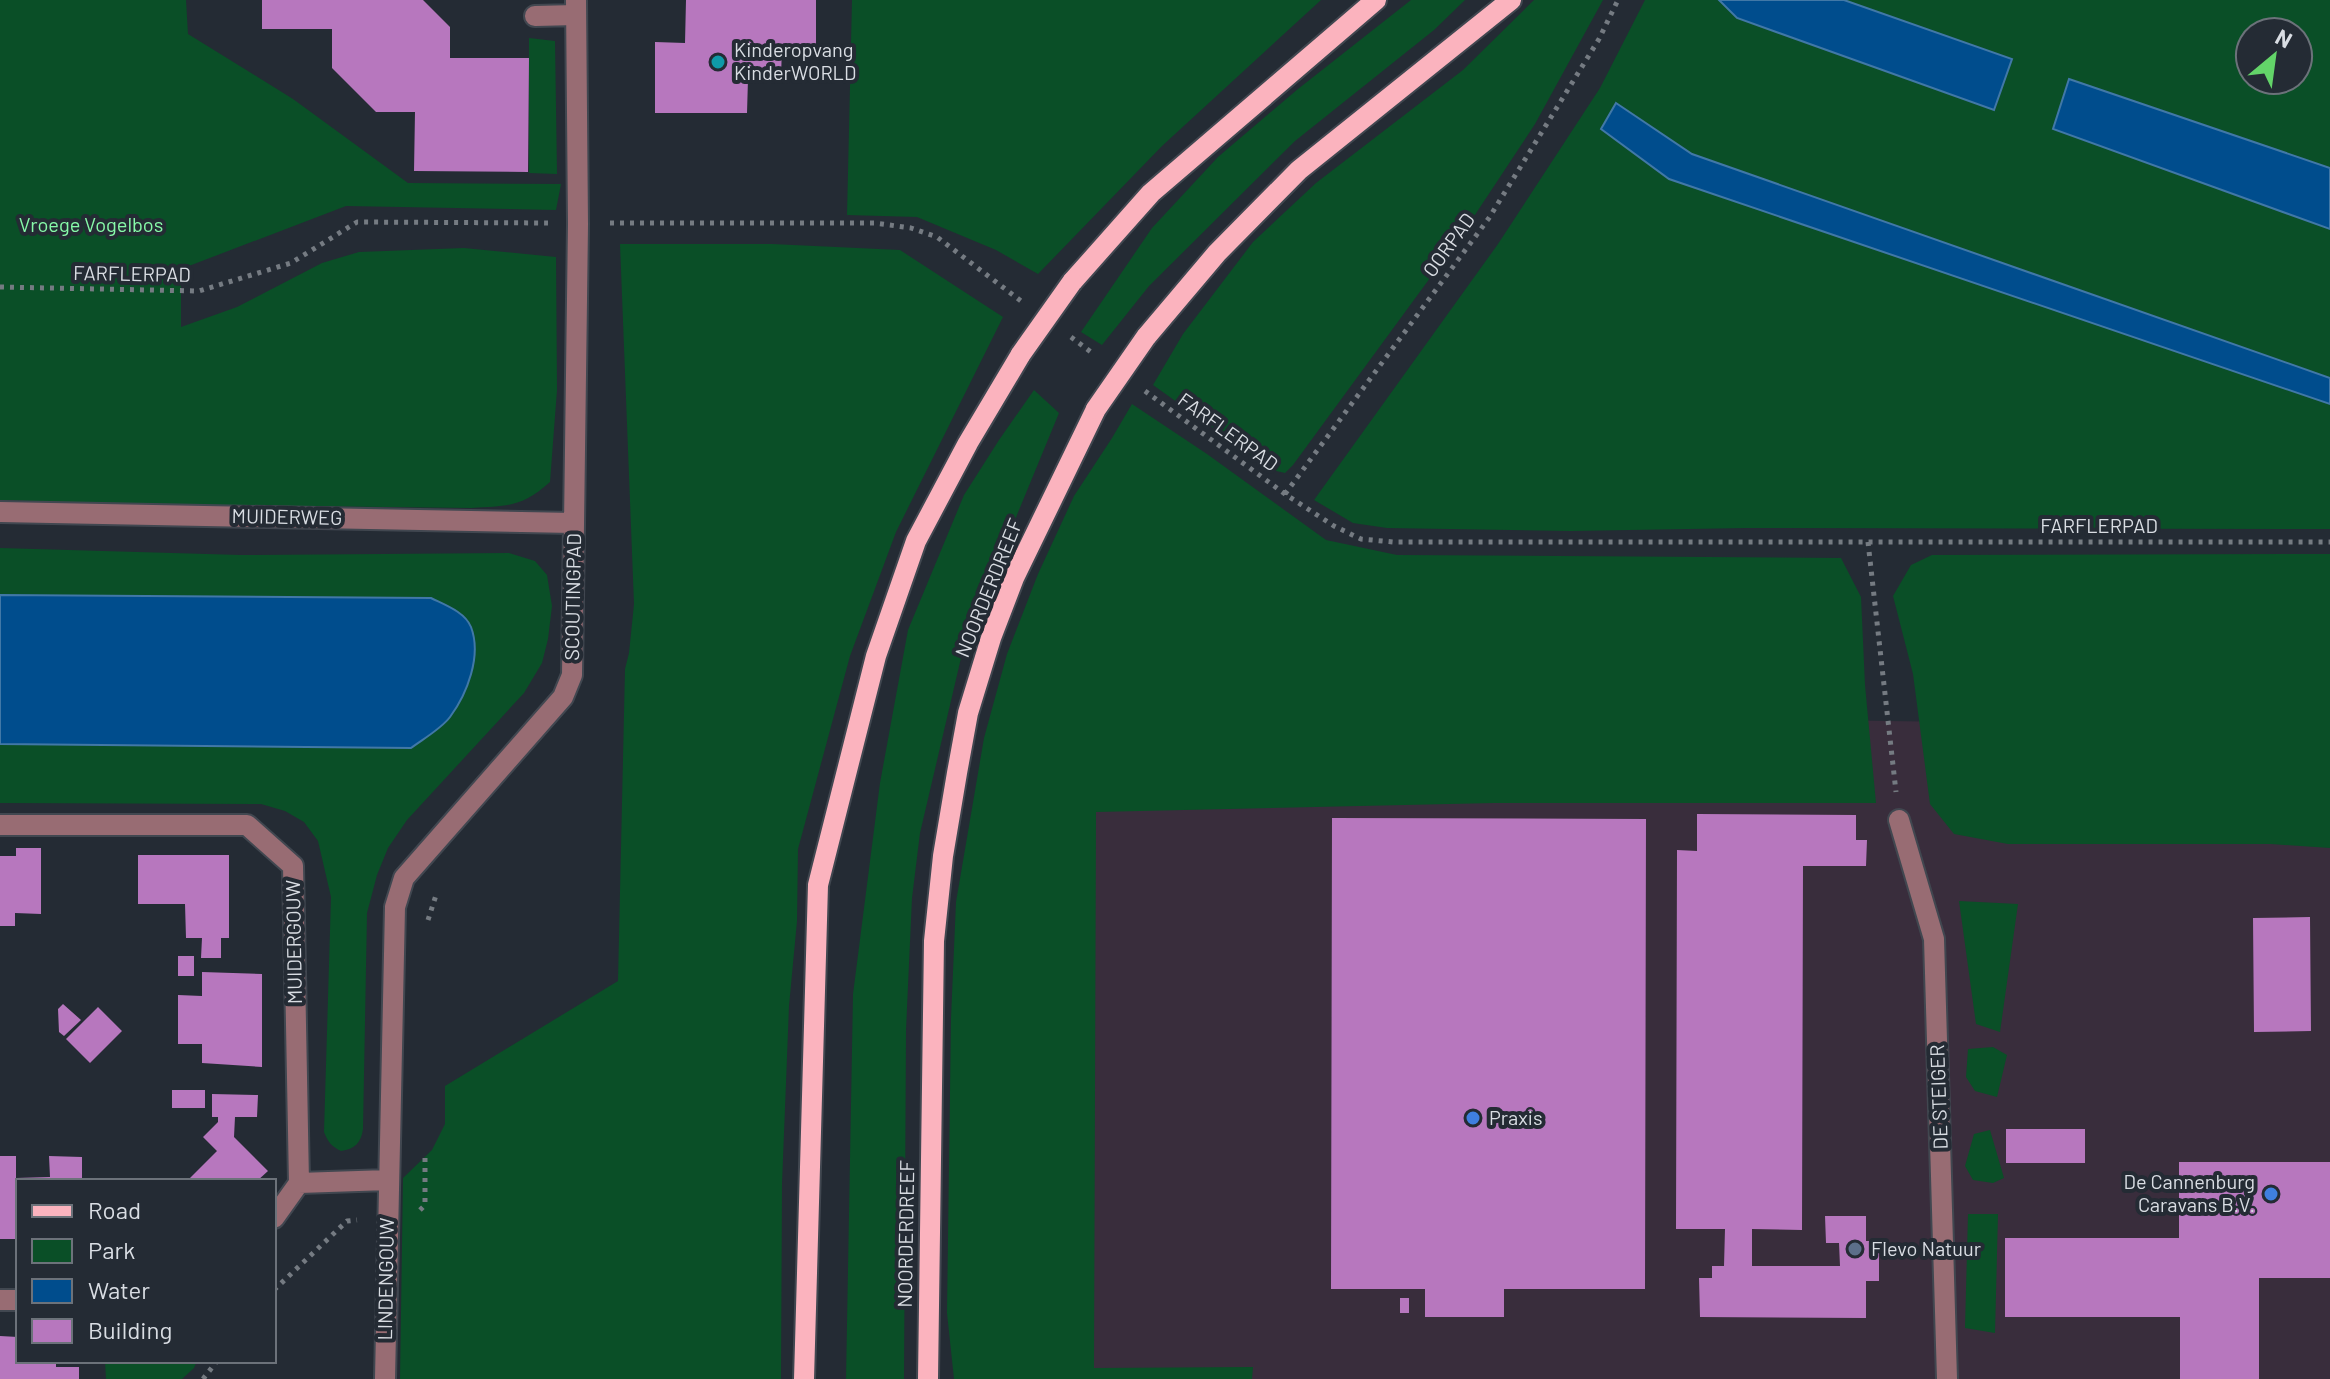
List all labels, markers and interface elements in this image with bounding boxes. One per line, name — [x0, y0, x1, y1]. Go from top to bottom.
north arrow — [2234, 16, 2314, 96]
text: N — [2271, 23, 2297, 53]
place label: Kinderopvang KinderWORLD — [734, 37, 856, 84]
marker: Kinderopvang KinderWORLD — [709, 53, 727, 71]
street label: OORPAD — [1417, 208, 1479, 281]
park label: Vroege Vogelbos — [19, 212, 163, 236]
street label: FARFLERPAD — [73, 260, 191, 286]
street label: FARFLERPAD — [1174, 387, 1283, 475]
street label: MUIDERWEG — [232, 503, 343, 529]
street label: FARFLERPAD — [2040, 513, 2158, 537]
street label: NOORDERDREEF — [949, 515, 1027, 661]
street label: SCOUTINGPAD — [559, 533, 585, 661]
street label: MUIDERGOUW — [280, 879, 306, 1004]
street label: DE STEIGER — [1924, 1044, 1952, 1150]
place label: Praxis — [1489, 1105, 1543, 1129]
marker: Praxis — [1464, 1109, 1482, 1127]
street label: NOORDERDREEF — [892, 1160, 918, 1308]
place label: De Cannenburg Caravans B.V. — [2124, 1169, 2255, 1216]
legend — [16, 1179, 276, 1363]
marker: De Cannenburg Caravans B.V. — [2262, 1185, 2280, 1203]
text: Road — [88, 1195, 141, 1224]
street label: LINDENGOUW — [372, 1217, 398, 1341]
text: Park — [88, 1235, 135, 1264]
place label: Flevo Natuur — [1871, 1236, 1981, 1260]
marker: Flevo Natuur — [1846, 1240, 1864, 1258]
text: Water — [88, 1275, 150, 1304]
text: Building — [88, 1315, 172, 1344]

